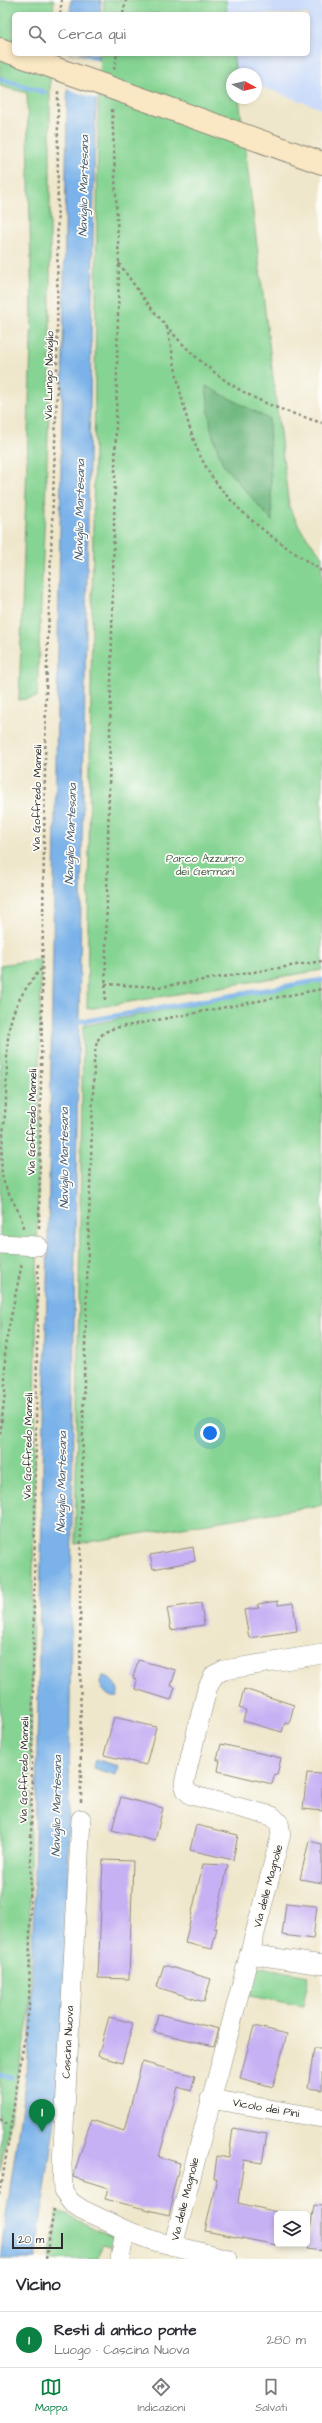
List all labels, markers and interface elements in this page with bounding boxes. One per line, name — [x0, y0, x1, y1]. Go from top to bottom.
search box — [12, 12, 310, 56]
icon: search — [26, 23, 48, 45]
text: Cerca qui — [58, 24, 126, 45]
north arrow — [226, 68, 262, 104]
water label: Naviglio Martesana — [75, 134, 94, 237]
street label: Via Lungo Naviglio — [41, 330, 58, 419]
water label: Naviglio Martesana — [71, 458, 90, 561]
street label: Via Goffredo Mameli — [29, 744, 45, 851]
water label: Naviglio Martesana — [61, 782, 82, 885]
park label: Parco Azzurro dei Germani — [166, 851, 245, 879]
street label: Via Goffredo Mameli — [24, 1068, 40, 1175]
water label: Naviglio Martesana — [56, 1106, 74, 1209]
street label: Via Goffredo Mameli — [20, 1392, 36, 1499]
your location — [200, 1423, 220, 1443]
water label: Naviglio Martesana — [53, 1430, 72, 1533]
street label: Via Goffredo Mameli — [16, 1716, 32, 1823]
water label: Naviglio Martesana — [48, 1754, 67, 1857]
street label: Via delle Magnolie — [250, 1843, 287, 1929]
street label: Cascina Nuova — [59, 2005, 77, 2079]
street label: Vicolo dei Pini — [231, 2095, 301, 2121]
pin: 1 — [29, 2099, 55, 2132]
street label: Via delle Magnolie — [167, 2156, 204, 2242]
map controls — [274, 2211, 310, 2247]
button: layers — [274, 2211, 310, 2247]
scale bar — [12, 2231, 63, 2250]
text: 20 m — [18, 2232, 44, 2247]
text: Vicino — [16, 2273, 61, 2297]
text: Resti di antico ponte — [54, 2320, 197, 2341]
text: 1 — [28, 2331, 30, 2349]
text: 280 m — [267, 2331, 306, 2349]
text: Luogo · Cascina Nuova — [54, 2341, 189, 2359]
tab: Mappa — [35, 2376, 68, 2415]
tab: Indicazioni — [138, 2376, 185, 2415]
tab: Salvati — [255, 2376, 287, 2415]

